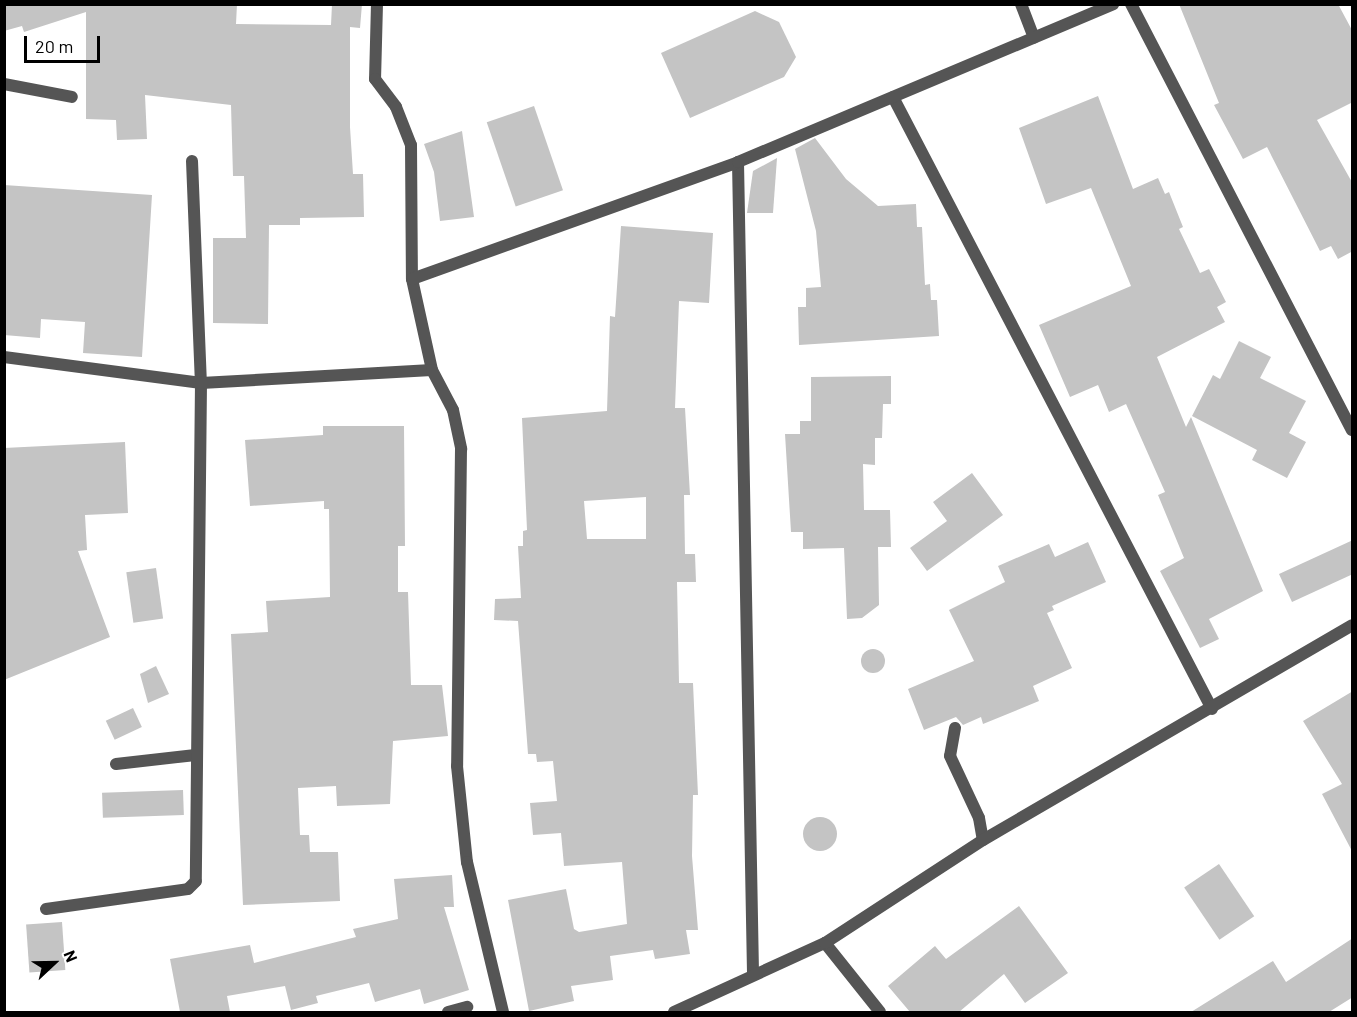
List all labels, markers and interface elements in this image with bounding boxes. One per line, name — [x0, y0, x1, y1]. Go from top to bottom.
scale bar — [27, 24, 104, 62]
text: 20 m — [35, 35, 73, 57]
north arrow — [24, 933, 84, 993]
text: N — [60, 948, 82, 965]

